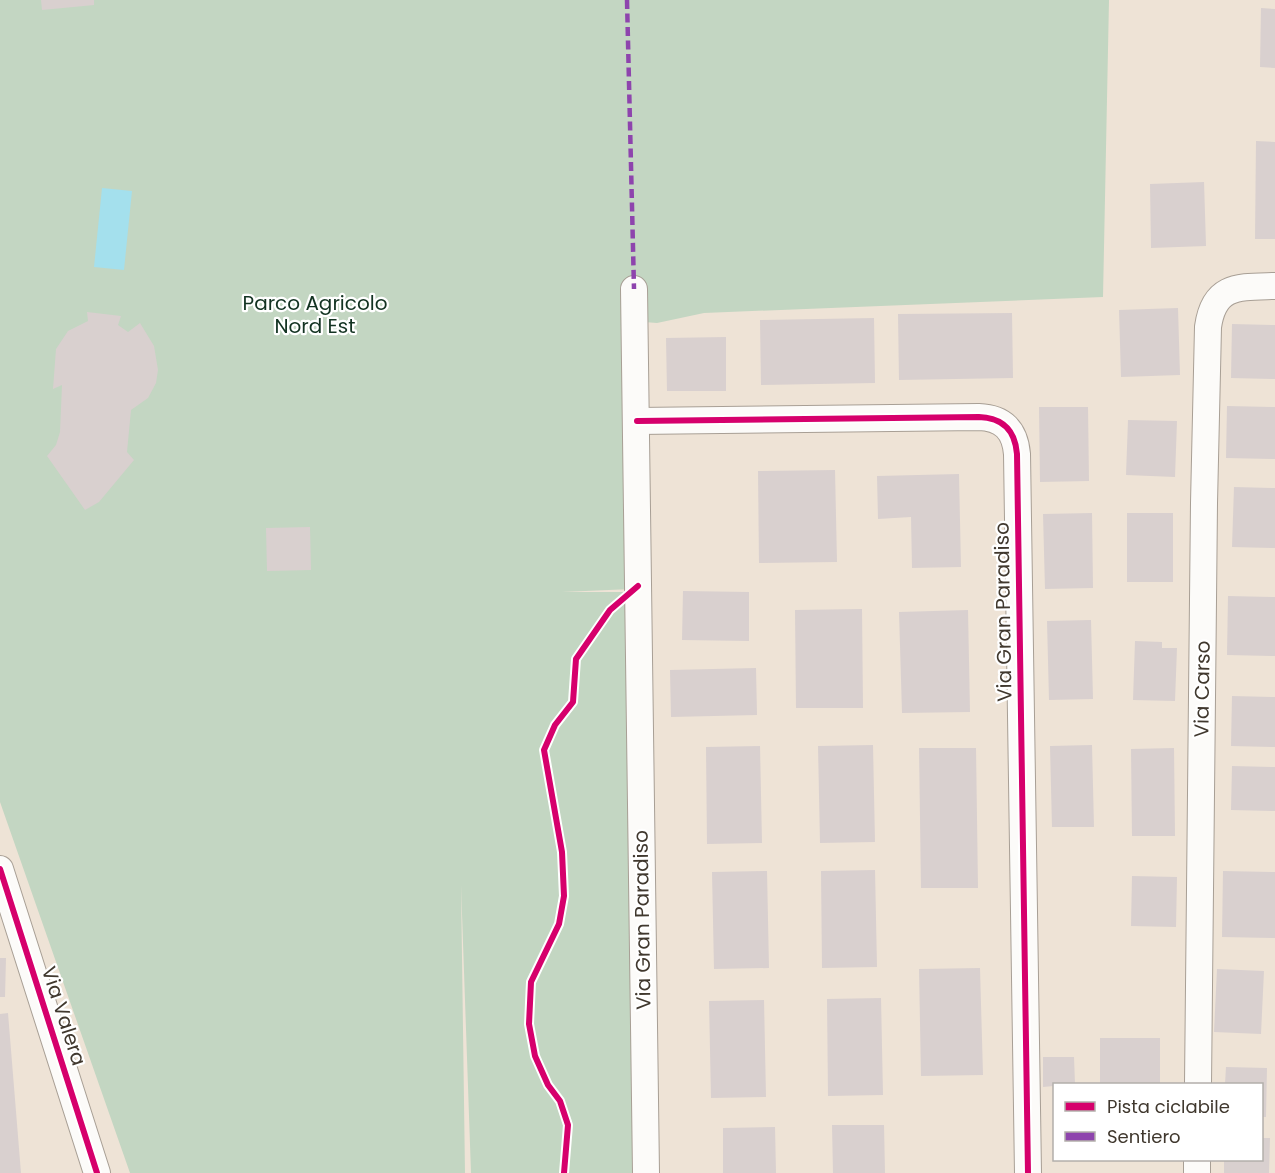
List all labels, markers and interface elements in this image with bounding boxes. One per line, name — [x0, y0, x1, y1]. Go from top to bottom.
park label: Parco Agricolo Nord Est — [243, 289, 387, 340]
street label: Via Gran Paradiso — [987, 522, 1019, 702]
street label: Via Carso — [1187, 640, 1217, 738]
street label: Via Gran Paradiso — [626, 830, 658, 1010]
street label: Via Valera — [35, 963, 93, 1069]
legend — [1053, 1083, 1263, 1161]
text: Pista ciclabile — [1107, 1094, 1230, 1119]
text: Sentiero — [1107, 1124, 1181, 1149]

